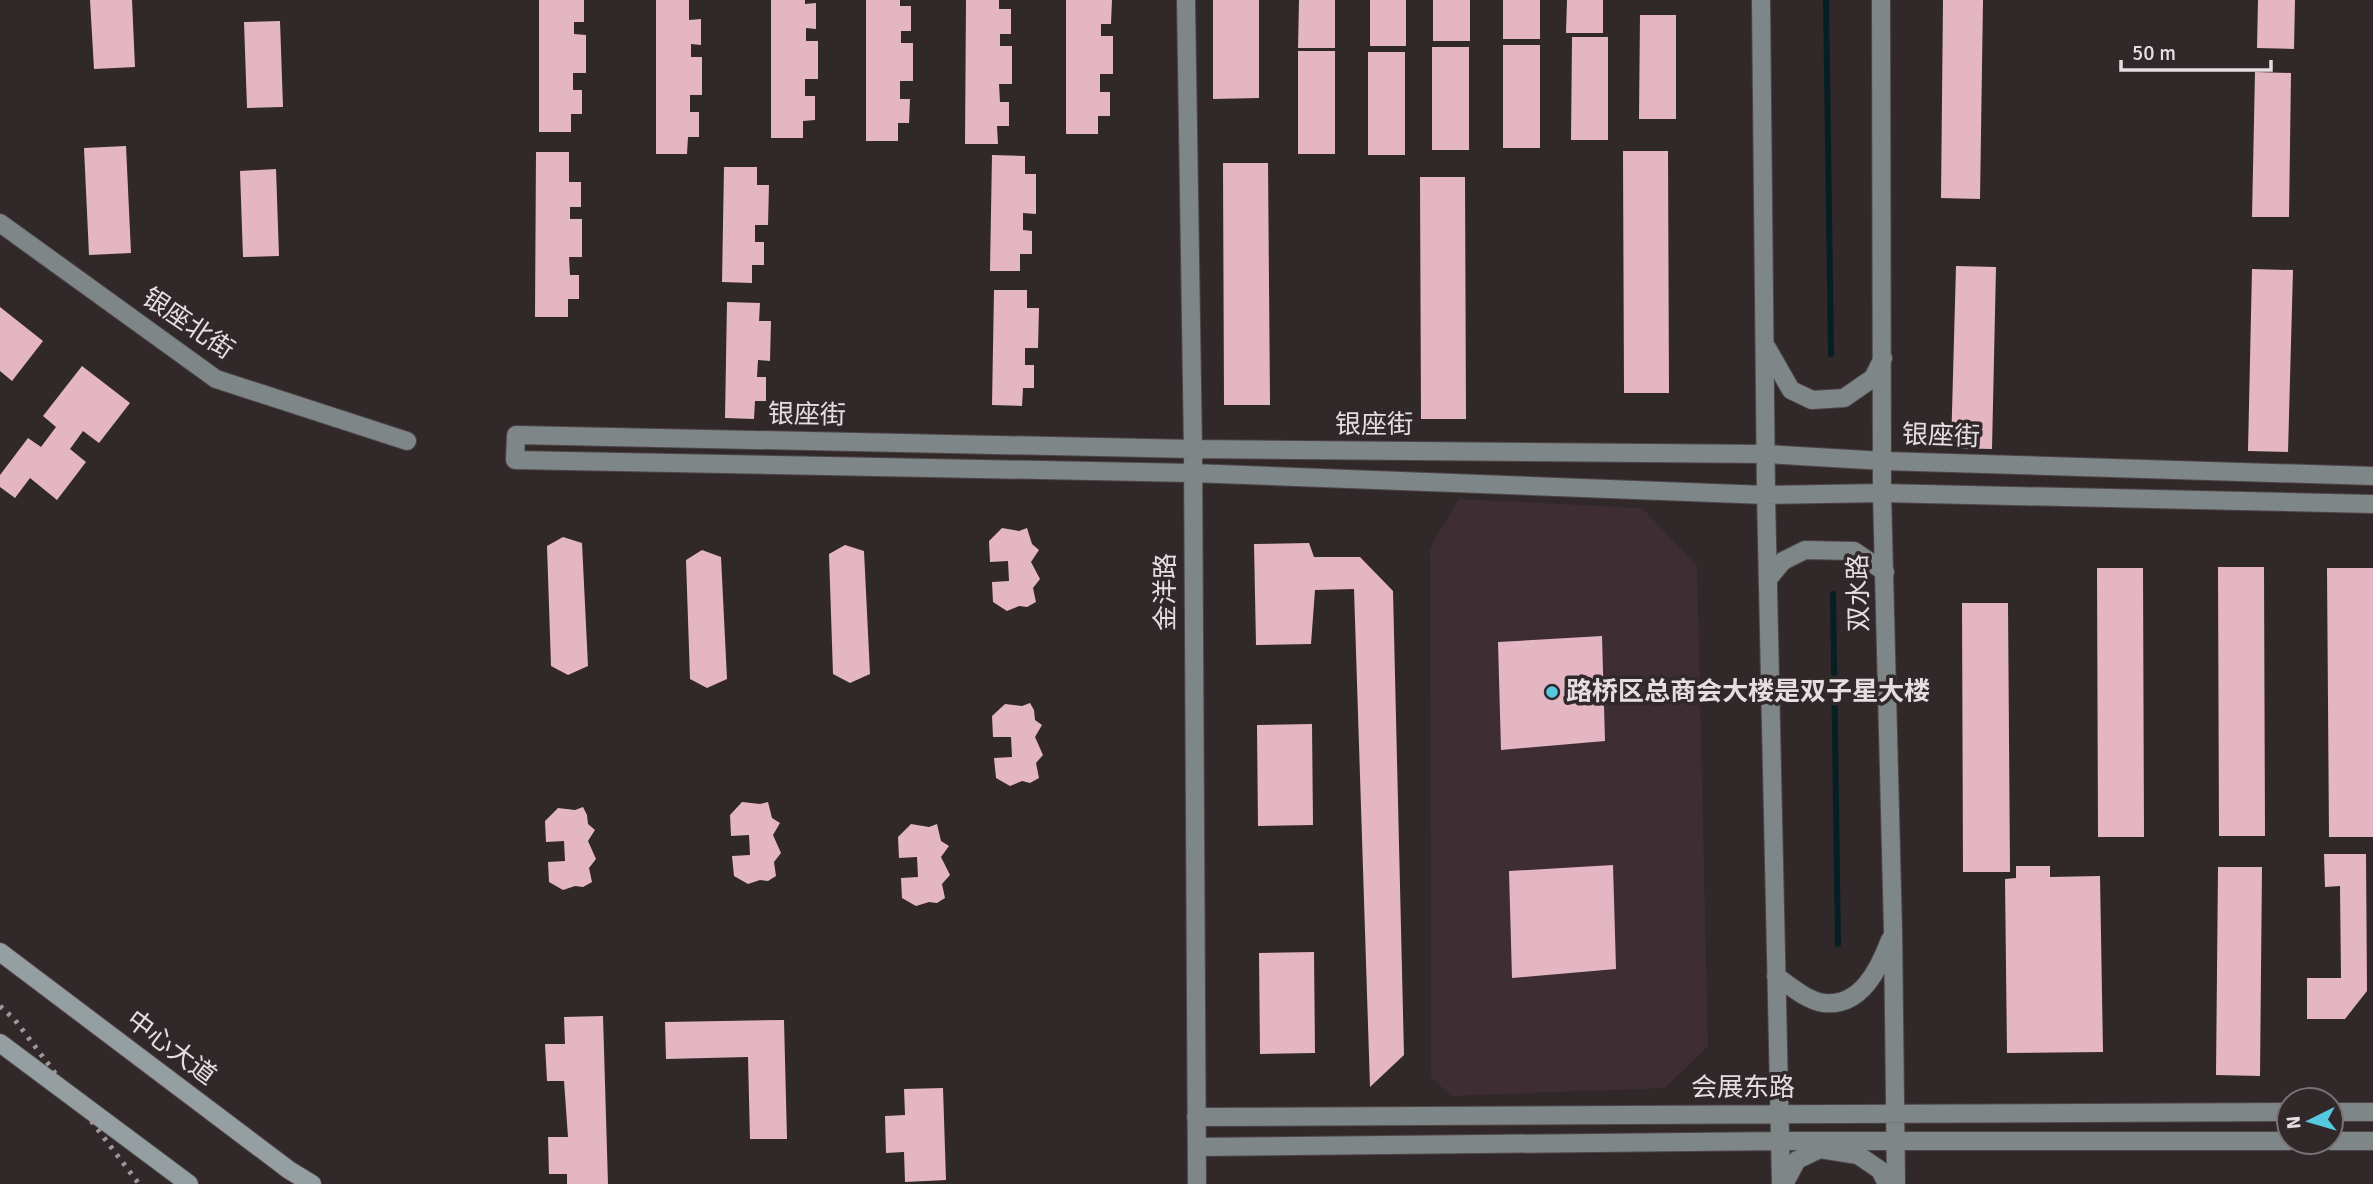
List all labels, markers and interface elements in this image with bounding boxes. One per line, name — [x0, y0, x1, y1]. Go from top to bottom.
scale bar — [2121, 28, 2272, 72]
text: 50 m — [2132, 40, 2176, 66]
street label: 银座北街 — [136, 282, 240, 366]
street label: 银座街 — [768, 398, 846, 432]
street label: 银座街 — [1335, 409, 1413, 441]
street label: 银座街 — [1901, 419, 1981, 453]
street label: 金洋路 — [1150, 553, 1182, 631]
street label: 双水路 — [1842, 554, 1876, 632]
place label: 路桥区总商会大楼是双子星大楼 — [1566, 676, 1930, 708]
marker: 路桥区总商会大楼是双子星大楼 — [1544, 684, 1560, 700]
street label: 中心大道 — [120, 1004, 222, 1092]
street label: 会展东路 — [1691, 1072, 1795, 1104]
north arrow — [2275, 1086, 2345, 1156]
text: N — [2282, 1115, 2307, 1130]

